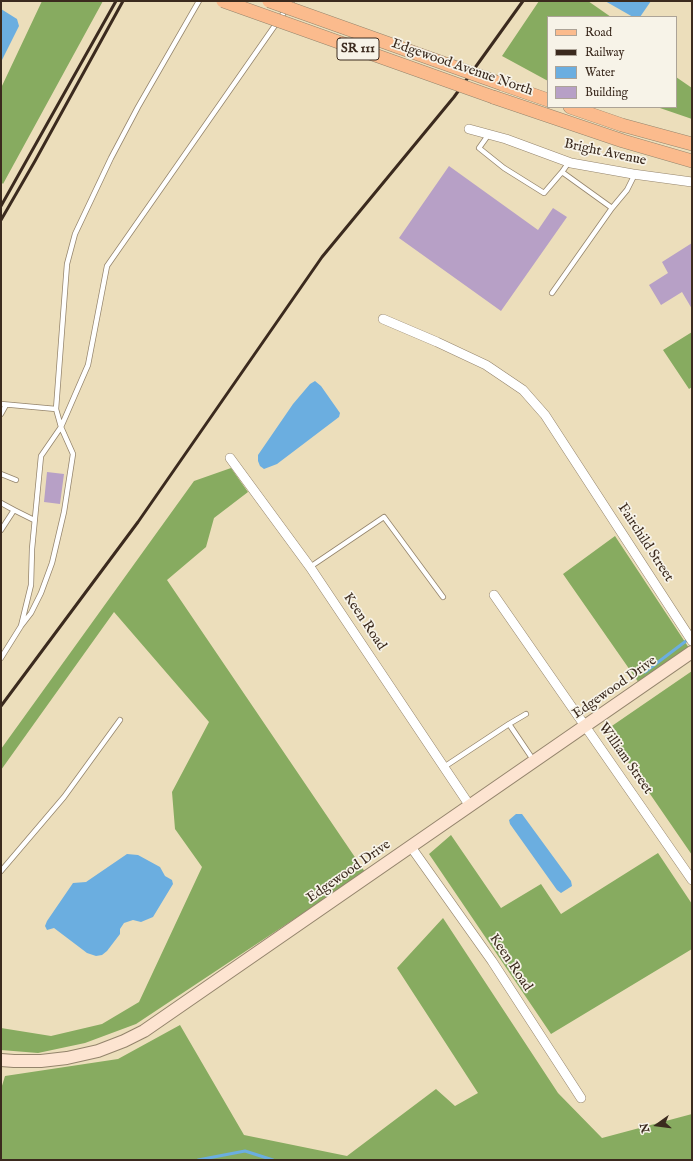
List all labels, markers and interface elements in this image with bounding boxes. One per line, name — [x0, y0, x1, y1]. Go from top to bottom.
legend — [547, 16, 677, 108]
text: Road — [585, 25, 612, 40]
street label: Edgewood Avenue North — [389, 36, 535, 100]
road number: SR 111 — [337, 38, 379, 60]
text: Railway — [585, 45, 624, 60]
text: Water — [585, 65, 615, 80]
text: Building — [585, 85, 628, 100]
street label: Bright Avenue — [562, 136, 648, 170]
street label: Fairchild Street — [613, 501, 677, 585]
street label: Keen Road — [339, 590, 389, 654]
street label: Edgewood Drive — [570, 653, 660, 723]
street label: William Street — [594, 720, 656, 798]
street label: Edgewood Drive — [304, 837, 394, 907]
street label: Keen Road — [485, 931, 535, 995]
north arrow — [637, 1105, 677, 1145]
text: N — [637, 1122, 653, 1134]

